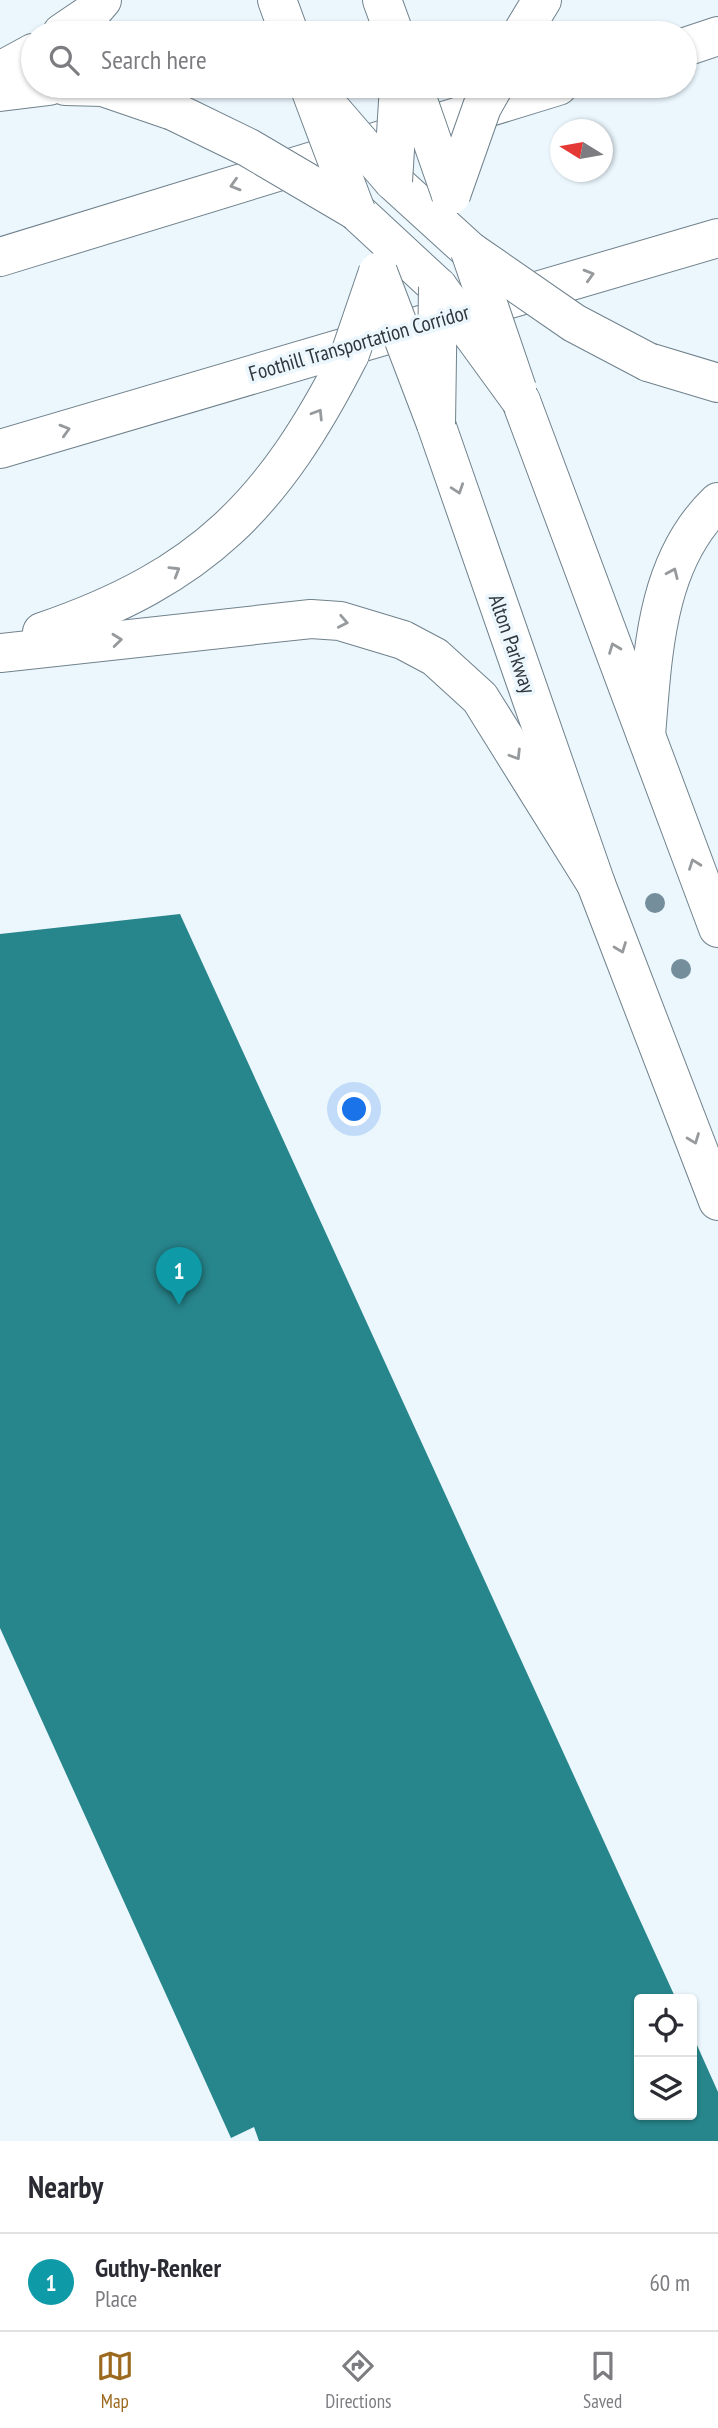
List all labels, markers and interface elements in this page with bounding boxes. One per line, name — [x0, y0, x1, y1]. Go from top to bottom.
search box — [21, 21, 697, 98]
icon: search — [45, 41, 83, 79]
text: Search here — [101, 43, 207, 76]
north arrow — [550, 119, 613, 182]
one-way arrow — [229, 177, 242, 191]
one-way arrow — [583, 269, 595, 284]
street label: Foothill Transportation Corridor — [246, 298, 472, 387]
one-way arrow — [310, 408, 323, 421]
one-way arrow — [59, 423, 71, 438]
one-way arrow — [450, 482, 464, 494]
one-way arrow — [167, 567, 180, 580]
one-way arrow — [665, 567, 679, 580]
street label: Alton Parkway — [483, 591, 542, 697]
one-way arrow — [337, 614, 349, 629]
one-way arrow — [111, 632, 122, 647]
one-way arrow — [608, 643, 622, 655]
one-way arrow — [507, 748, 520, 761]
one-way arrow — [688, 859, 702, 871]
one-way arrow — [612, 941, 626, 953]
your location — [337, 1092, 371, 1126]
one-way arrow — [685, 1132, 699, 1144]
pin: 1 — [156, 1247, 202, 1305]
map controls — [634, 1994, 697, 2120]
button: locate — [634, 1994, 697, 2057]
button: layers — [634, 2057, 697, 2120]
text: Nearby — [28, 2167, 103, 2206]
text: Guthy-Renker — [95, 2251, 221, 2284]
text: 1 — [46, 2268, 57, 2297]
text: 60 m — [649, 2268, 690, 2297]
text: Place — [95, 2284, 137, 2313]
tab: Map — [96, 2347, 134, 2413]
tab: Directions — [325, 2347, 391, 2413]
tab: Saved — [583, 2347, 622, 2413]

